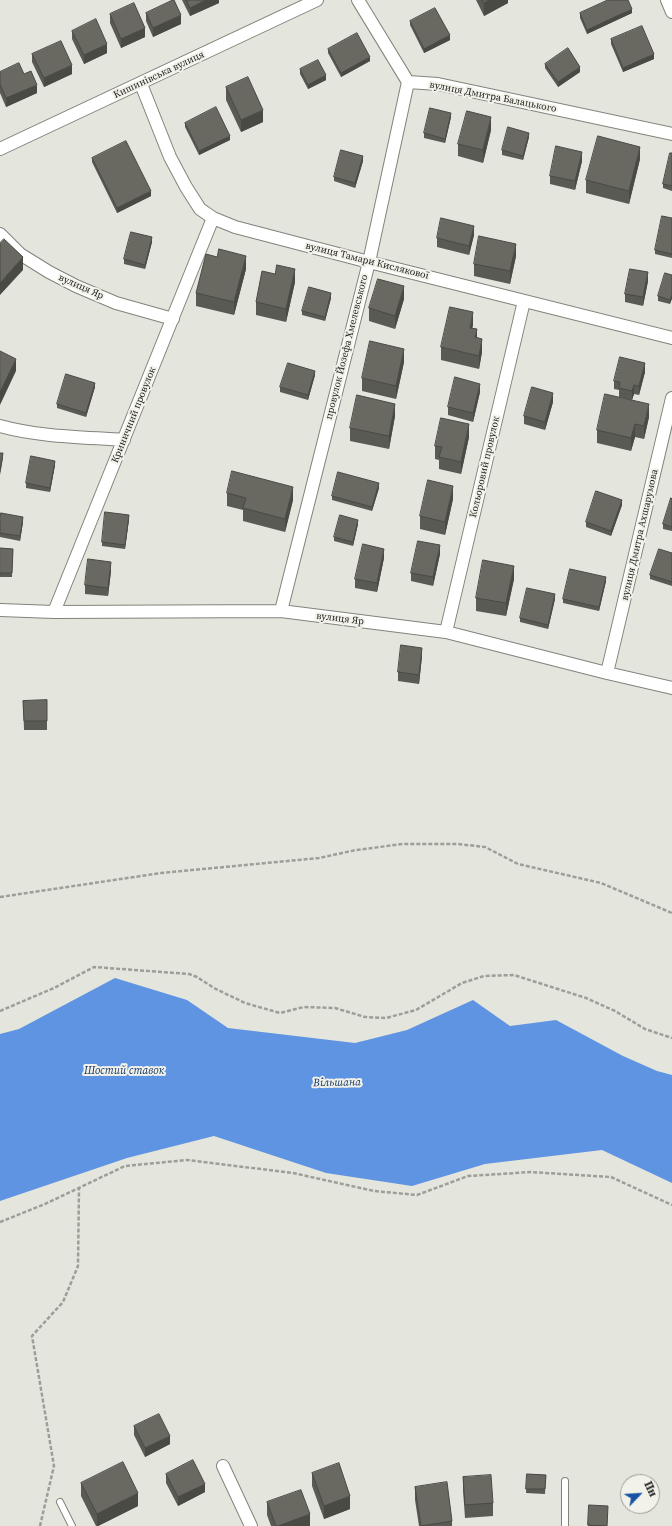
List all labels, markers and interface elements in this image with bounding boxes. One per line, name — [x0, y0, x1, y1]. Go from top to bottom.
street label: Кишинівська вулиця — [112, 49, 206, 101]
street label: вулиця Дмитра Балацького — [428, 79, 558, 115]
street label: вулиця Тамари Кислякової — [304, 240, 430, 282]
street label: вулиця Яр — [57, 272, 105, 302]
street label: провулок Йозефа Хмелевського — [323, 273, 371, 421]
street label: Криничний провулок — [109, 365, 159, 465]
street label: Кольоровий провулок — [468, 415, 502, 519]
street label: вулиця Дмитра Ахшарумова — [619, 468, 661, 602]
street label: вулиця Яр — [316, 610, 364, 628]
water label: Шостий ставок — [84, 1064, 164, 1078]
water label: Вільшана — [313, 1076, 361, 1090]
north arrow — [620, 1474, 660, 1514]
text: Пн — [640, 1479, 660, 1499]

